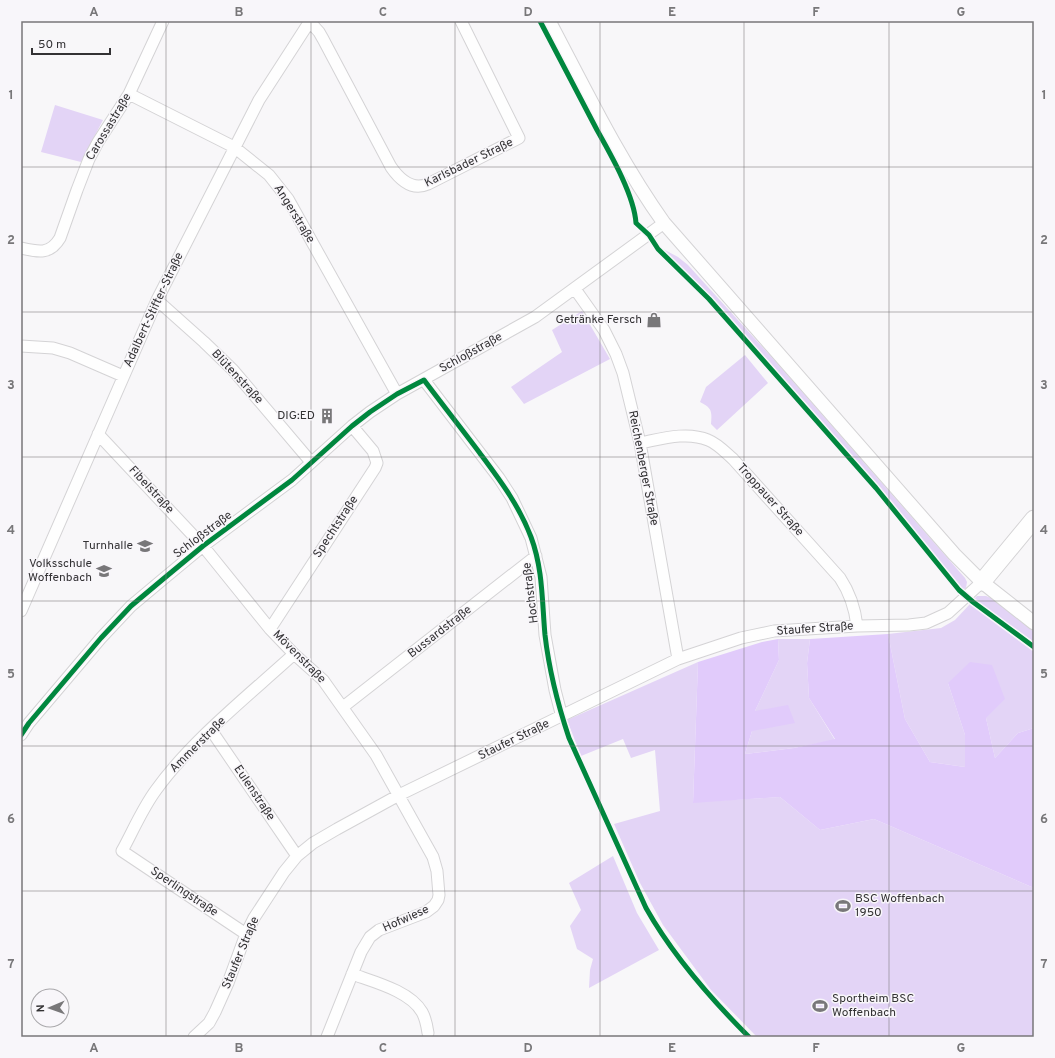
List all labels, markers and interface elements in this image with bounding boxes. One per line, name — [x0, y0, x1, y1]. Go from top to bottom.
text: A — [89, 5, 99, 21]
text: B — [235, 5, 244, 21]
text: C — [379, 5, 387, 21]
text: D — [523, 5, 533, 21]
text: E — [668, 5, 676, 21]
text: F — [812, 5, 820, 21]
text: G — [957, 5, 966, 21]
scale bar — [32, 30, 110, 56]
text: 50 m — [38, 37, 66, 53]
text: 1 — [8, 88, 14, 104]
text: 1 — [1041, 88, 1047, 104]
street label: Carossastraße — [83, 90, 135, 164]
street label: Karlsbader Straße — [422, 135, 516, 191]
street label: Angerstraße — [270, 182, 318, 246]
text: 2 — [7, 233, 15, 249]
text: 2 — [1040, 233, 1048, 249]
street label: Adalbert-Stifter-Straße — [120, 250, 188, 370]
shop icon: Getränke Fersch — [645, 311, 663, 329]
place label: Getränke Fersch — [555, 312, 642, 328]
street label: Schloßstraße — [437, 329, 505, 377]
street label: Blütenstraße — [208, 346, 266, 408]
text: 3 — [7, 378, 15, 394]
text: 3 — [1040, 378, 1048, 394]
building icon: DIG:ED — [318, 407, 336, 425]
place label: DIG:ED — [277, 408, 315, 424]
street label: Reichenberger Straße — [624, 409, 662, 527]
street label: Troppauer Straße — [733, 460, 807, 540]
street label: Fibelstraße — [125, 463, 177, 517]
street label: Spechtstraße — [310, 493, 362, 561]
street label: Schloßstraße — [170, 508, 236, 562]
text: 4 — [7, 523, 15, 539]
text: 4 — [1040, 523, 1048, 539]
school or university icon: Turnhalle — [136, 537, 154, 555]
place label: Turnhalle — [82, 538, 133, 554]
place label: Volksschule Woffenbach — [28, 556, 92, 586]
school or university icon: Volksschule Woffenbach — [95, 562, 113, 580]
street label: Hochstraße — [519, 562, 543, 624]
street label: Bussardstraße — [405, 602, 475, 662]
street label: Staufer Straße — [776, 618, 854, 640]
street label: Mövenstraße — [269, 627, 329, 687]
text: 5 — [7, 667, 15, 683]
text: 5 — [1040, 667, 1048, 683]
street label: Ammerstraße — [166, 713, 230, 777]
street label: Staufer Straße — [476, 716, 552, 764]
street label: Eulenstraße — [230, 762, 278, 824]
text: 6 — [7, 812, 15, 828]
text: 6 — [1040, 812, 1048, 828]
street label: Sperlingstraße — [147, 863, 221, 921]
place label: BSC Woffenbach 1950 — [855, 891, 945, 921]
sports icon: BSC Woffenbach 1950 — [834, 897, 852, 915]
street label: Hofwiese — [380, 902, 432, 936]
street label: Staufer Straße — [219, 914, 263, 992]
text: 7 — [8, 957, 15, 973]
text: 7 — [1041, 957, 1048, 973]
north arrow — [30, 988, 70, 1028]
place label: Sportheim BSC Woffenbach — [832, 991, 914, 1021]
sports icon: Sportheim BSC Woffenbach — [811, 997, 829, 1015]
text: N — [34, 1004, 48, 1013]
text: A — [89, 1041, 99, 1057]
text: B — [235, 1041, 244, 1057]
text: C — [379, 1041, 387, 1057]
text: D — [523, 1041, 533, 1057]
text: E — [668, 1041, 676, 1057]
text: F — [812, 1041, 820, 1057]
text: G — [957, 1041, 966, 1057]

